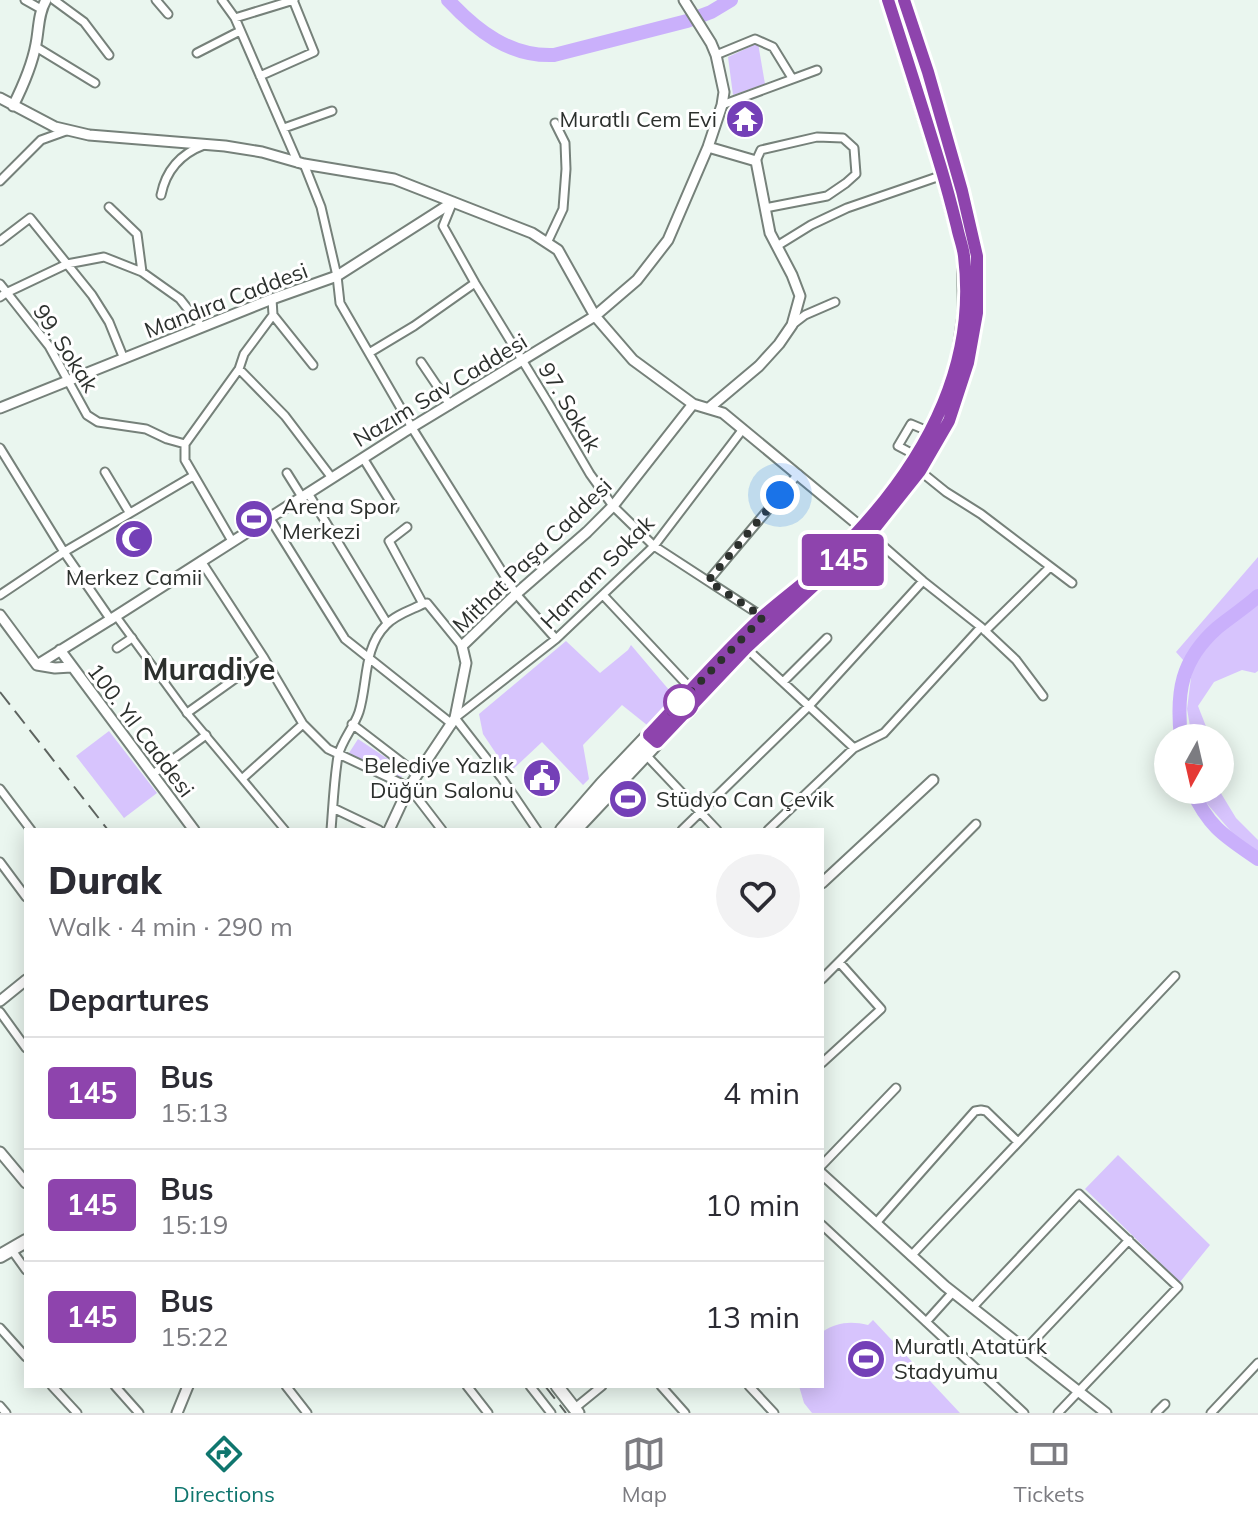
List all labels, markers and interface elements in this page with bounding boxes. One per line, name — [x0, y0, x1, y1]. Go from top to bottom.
temple icon: Muratlı Cem Evi — [724, 98, 766, 140]
place label: Muratlı Cem Evi — [559, 105, 717, 133]
street label: Mandıra Caddesi — [140, 256, 312, 344]
street label: 99. Sokak — [27, 299, 105, 398]
street label: Nazım Sav Caddesi — [348, 327, 532, 453]
street label: 97. Sokak — [532, 357, 608, 457]
street label: Mithat Paşa Caddesi — [447, 472, 617, 638]
your location — [760, 475, 800, 515]
place label: Arena Spor Merkezi — [282, 492, 397, 545]
sports icon: Arena Spor Merkezi — [233, 498, 275, 540]
street label: Hamam Sokak — [534, 509, 660, 635]
mosque icon: Merkez Camii — [113, 518, 155, 560]
line badge: 145 — [797, 534, 889, 586]
text: 145 — [818, 542, 868, 577]
place label: Merkez Camii — [66, 563, 202, 591]
district label: Muradiye — [142, 650, 276, 688]
street label: 100. Yıl Caddesi — [81, 657, 201, 803]
unlabelled marker — [664, 685, 698, 719]
north arrow — [1154, 724, 1234, 804]
map controls — [1154, 724, 1234, 804]
place label: Belediye Yazlık Düğün Salonu — [364, 751, 515, 804]
public building icon: Belediye Yazlık Düğün Salonu — [521, 757, 563, 799]
sports icon: Stüdyo Can Çevik — [607, 778, 649, 820]
place label: Stüdyo Can Çevik — [656, 785, 835, 813]
button: heart — [716, 854, 800, 938]
text: Durak — [48, 856, 162, 904]
text: Walk · 4 min · 290 m — [48, 910, 293, 943]
text: Departures — [48, 981, 209, 1019]
text: Bus — [160, 1058, 214, 1096]
text: 4 min — [723, 1074, 800, 1112]
text: 145 — [67, 1075, 117, 1110]
text: 15:13 — [160, 1096, 228, 1129]
text: Bus — [160, 1170, 214, 1208]
text: 10 min — [705, 1186, 800, 1224]
text: 145 — [67, 1187, 117, 1222]
text: 15:19 — [160, 1208, 228, 1241]
text: Bus — [160, 1282, 214, 1320]
text: 13 min — [705, 1298, 800, 1336]
text: 145 — [67, 1299, 117, 1334]
text: 15:22 — [160, 1320, 228, 1353]
place label: Muratlı Atatürk Stadyumu — [894, 1332, 1048, 1385]
sports icon: Muratlı Atatürk Stadyumu — [845, 1338, 887, 1380]
tab: Directions — [173, 1432, 275, 1508]
tab: Map — [622, 1432, 667, 1508]
tab: Tickets — [1014, 1432, 1085, 1508]

